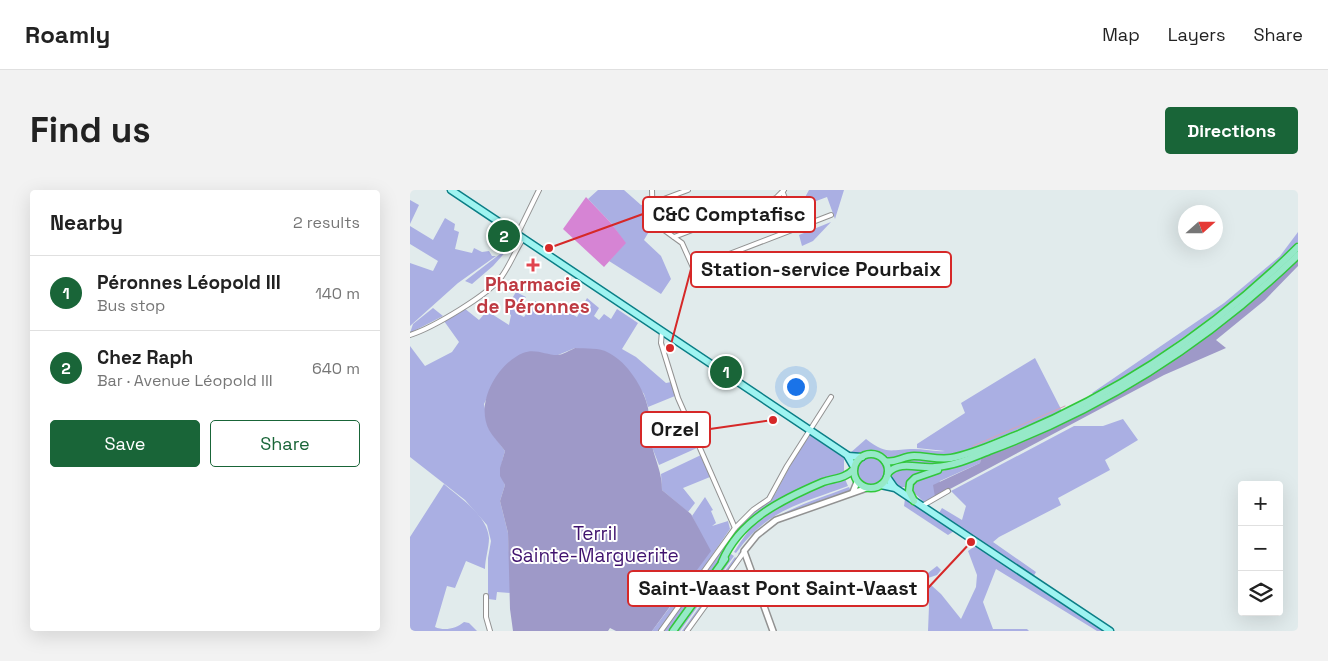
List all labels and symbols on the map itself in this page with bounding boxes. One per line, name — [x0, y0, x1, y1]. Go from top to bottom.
callout: C&C Comptafisc — [643, 197, 815, 232]
text: C&C Comptafisc — [653, 201, 806, 227]
north arrow — [1178, 205, 1223, 250]
pin: 2 — [488, 217, 520, 255]
callout: Station-service Pourbaix — [691, 252, 951, 287]
text: Station-service Pourbaix — [701, 256, 941, 282]
marker: Pharmacie de Péronnes — [527, 259, 539, 271]
place label: Pharmacie de Péronnes — [476, 272, 590, 319]
pin: 1 — [710, 353, 742, 391]
your location — [783, 374, 809, 400]
callout: Orzel — [641, 412, 710, 447]
text: Orzel — [651, 416, 699, 442]
park label: Terril Sainte-Marguerite — [511, 521, 679, 568]
callout: Saint-Vaast Pont Saint-Vaast — [628, 571, 928, 606]
text: Saint-Vaast Pont Saint-Vaast — [638, 575, 918, 601]

